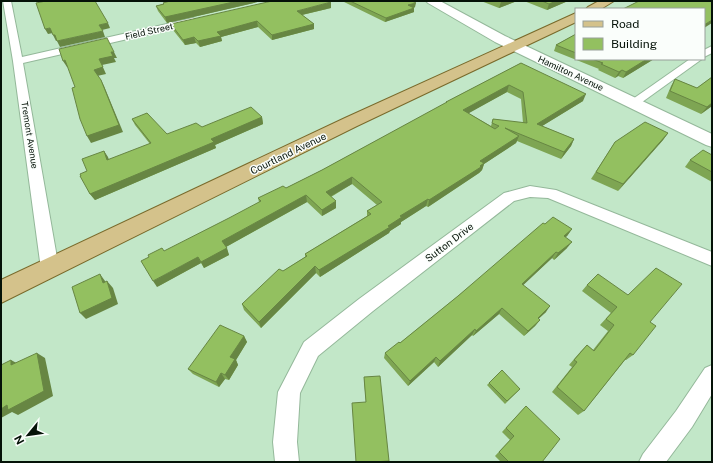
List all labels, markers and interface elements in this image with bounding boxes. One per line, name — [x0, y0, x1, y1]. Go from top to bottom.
legend — [575, 8, 705, 60]
text: Road — [611, 17, 639, 31]
street label: Field Street — [124, 20, 175, 42]
text: Building — [611, 37, 657, 51]
street label: Hamilton Avenue — [536, 53, 606, 93]
street label: Tremont Avenue — [19, 101, 41, 169]
street label: Courtland Avenue — [248, 129, 328, 177]
street label: Sutton Drive — [422, 220, 476, 264]
north arrow — [8, 415, 48, 455]
text: N — [12, 433, 27, 447]

